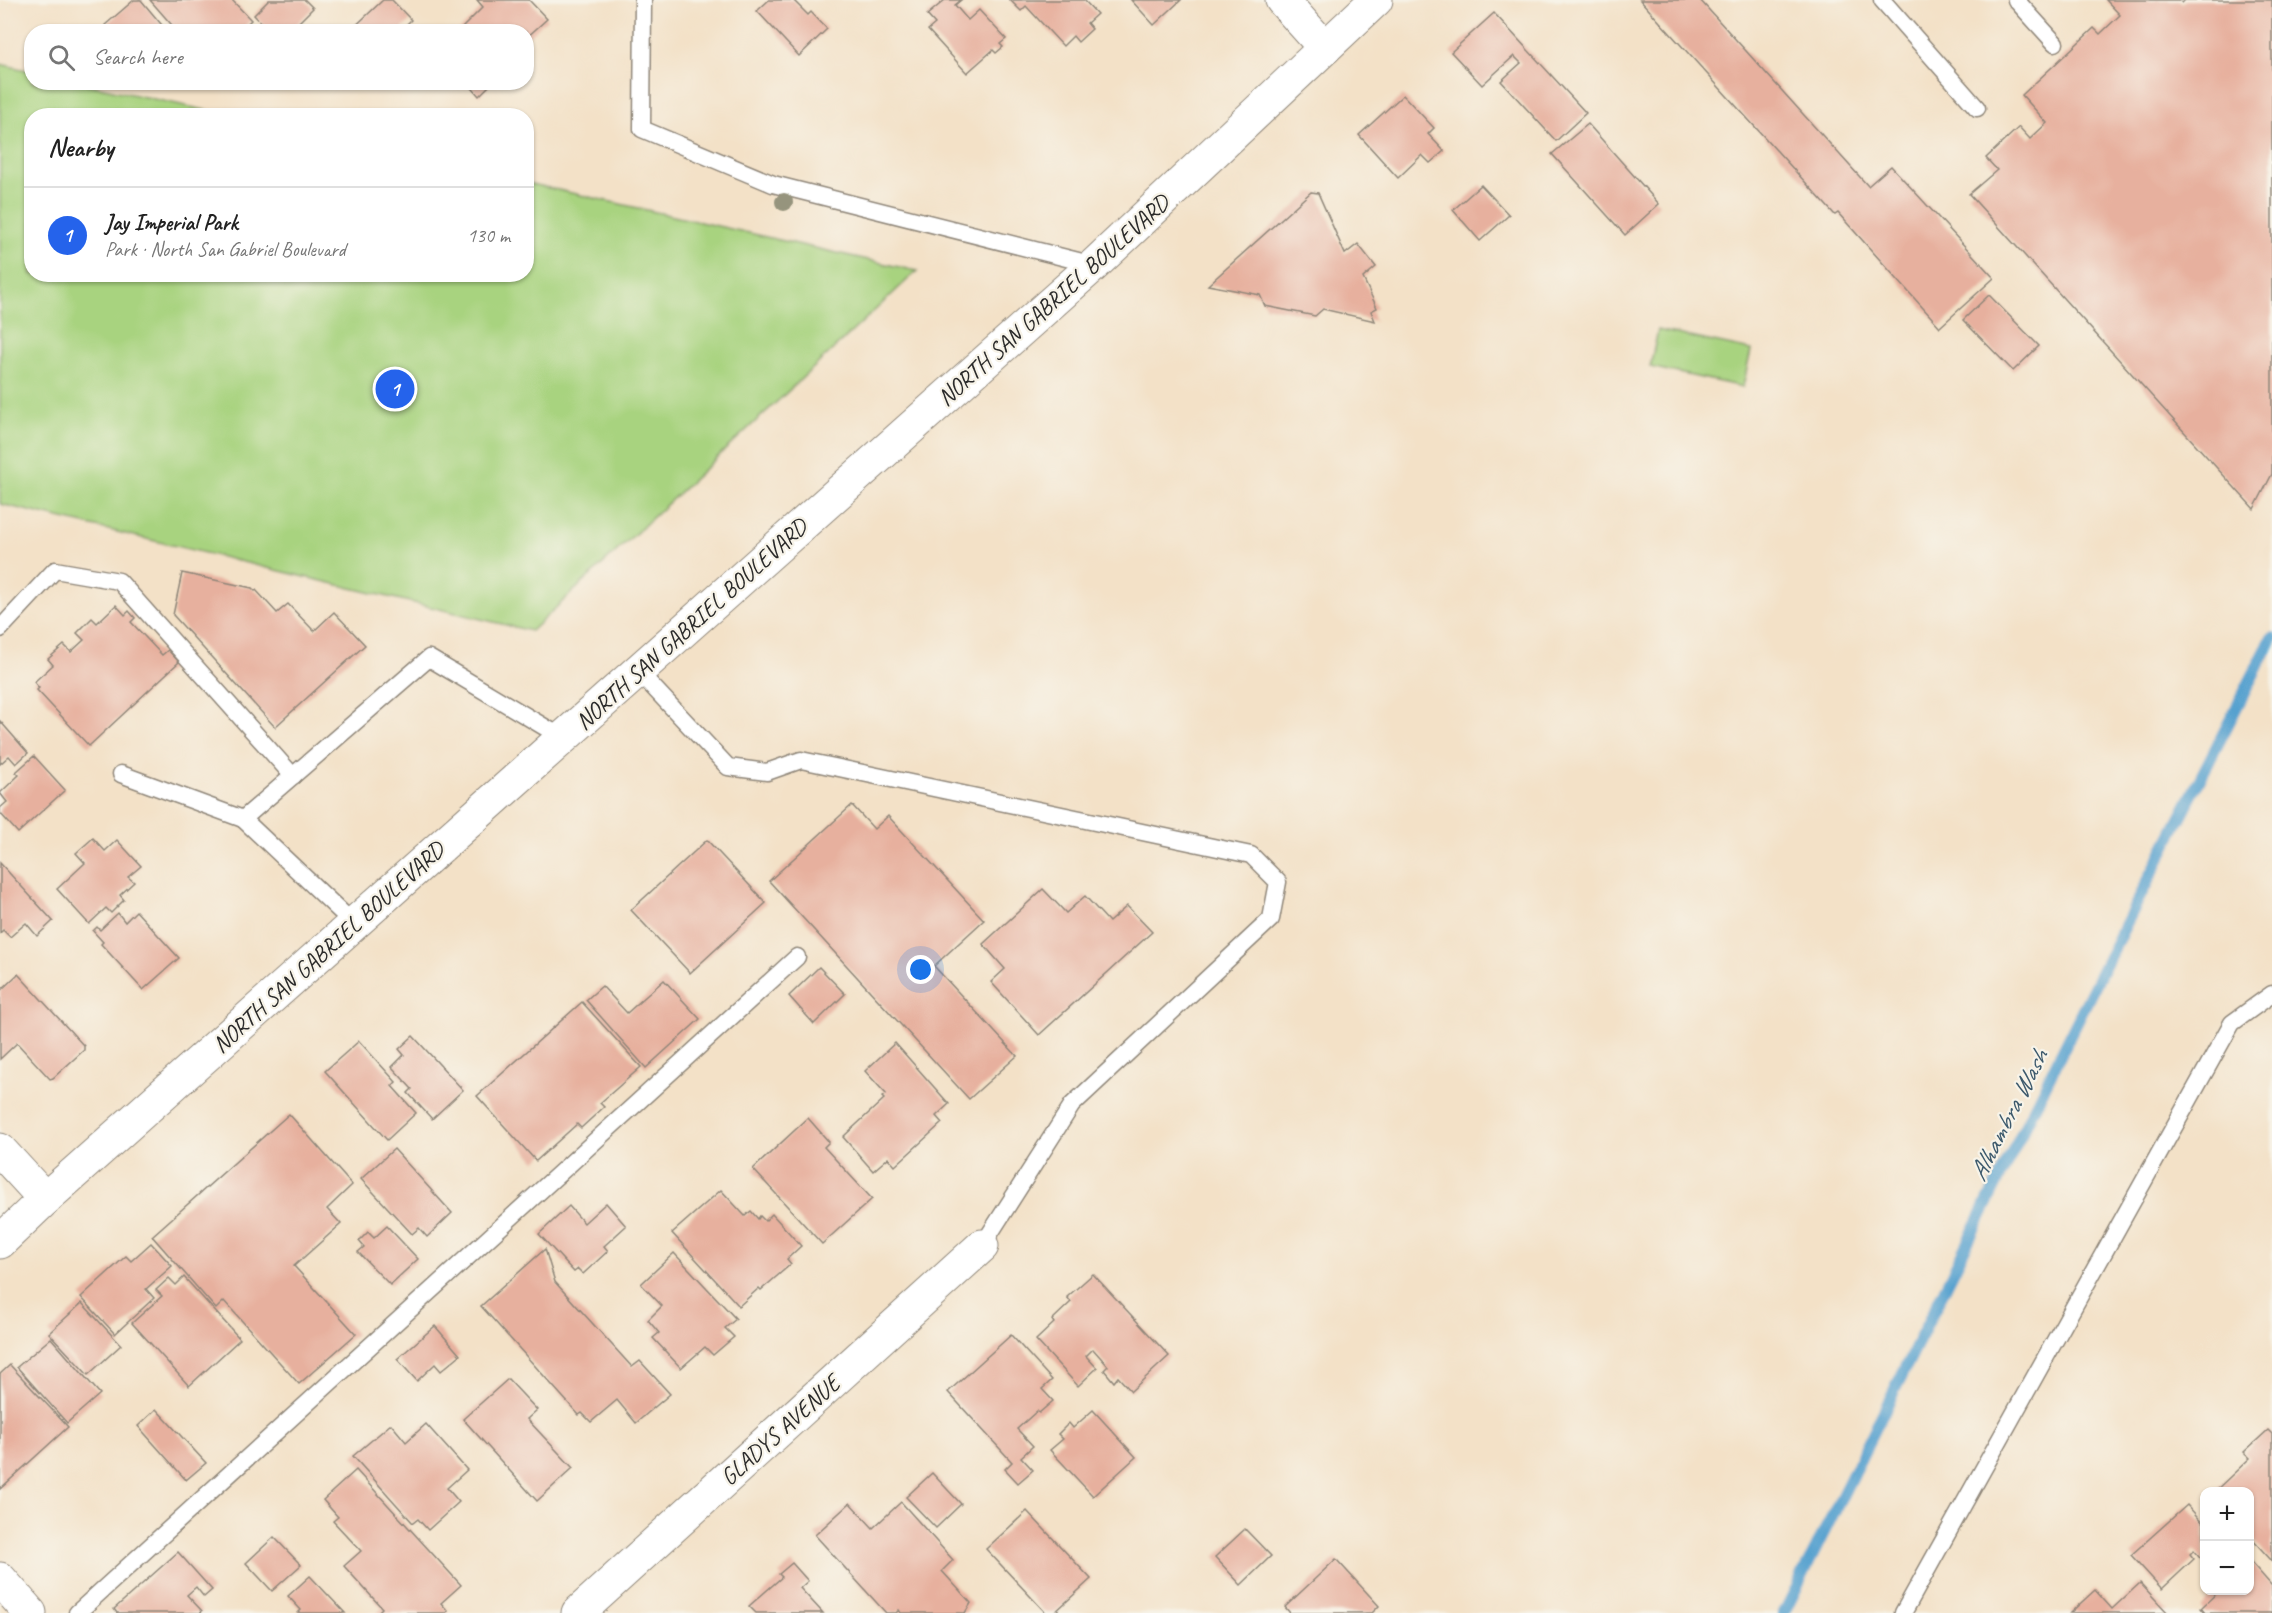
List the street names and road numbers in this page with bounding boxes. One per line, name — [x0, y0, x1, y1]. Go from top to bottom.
street label: NORTH SAN GABRIEL BOULEVARD — [931, 186, 1177, 412]
street label: NORTH SAN GABRIEL BOULEVARD — [569, 510, 815, 736]
street label: NORTH SAN GABRIEL BOULEVARD — [206, 833, 452, 1059]
street label: GLADYS AVENUE — [714, 1366, 848, 1492]

